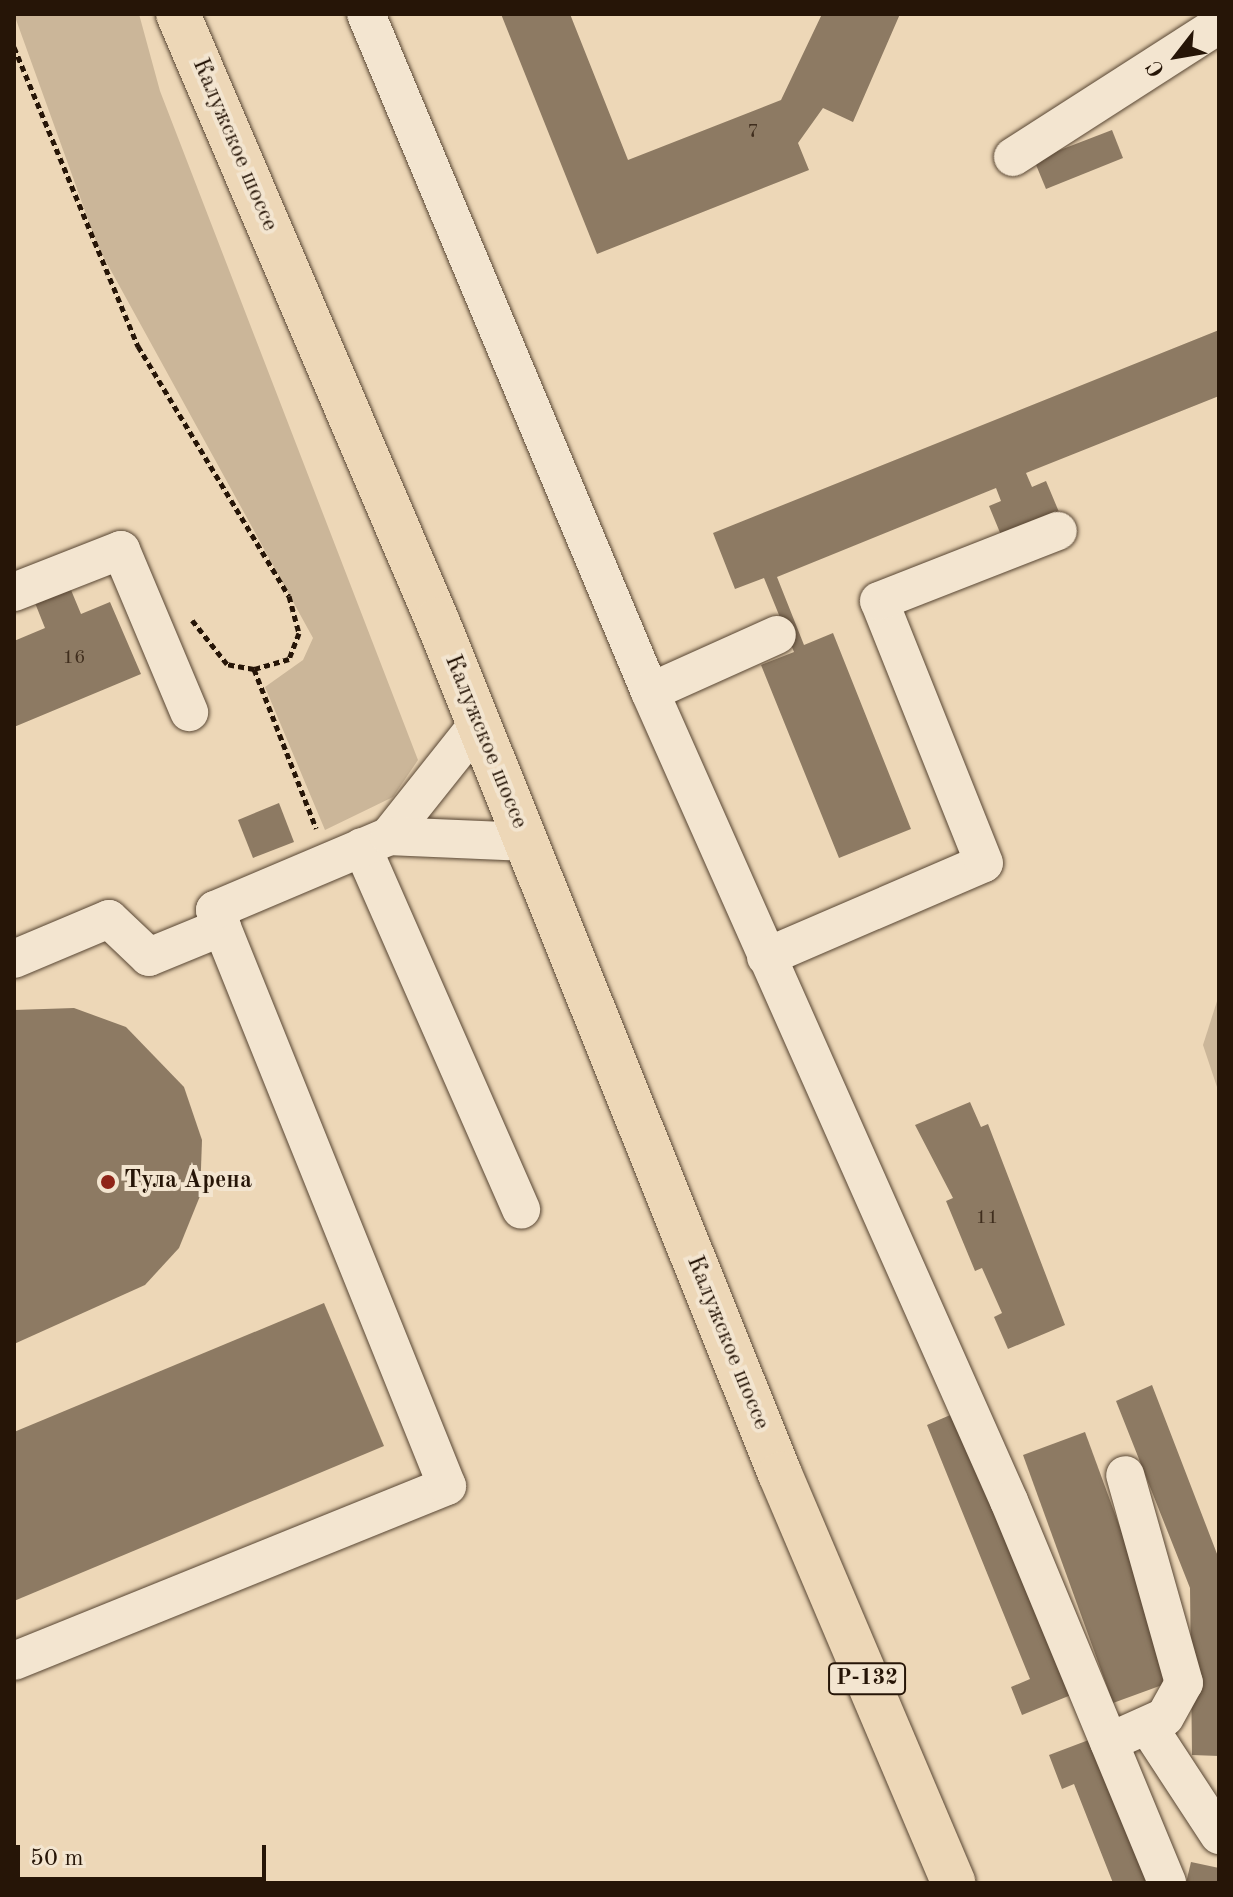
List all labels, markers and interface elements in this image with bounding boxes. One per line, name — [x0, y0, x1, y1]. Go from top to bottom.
north arrow — [1137, 16, 1217, 96]
street label: Калужское шоссе — [185, 54, 283, 236]
text: С — [1143, 56, 1170, 80]
house number: 7 — [747, 120, 759, 144]
house number: 16 — [62, 646, 86, 670]
street label: Калужское шоссе — [437, 651, 533, 833]
place label: Тула Арена — [124, 1168, 252, 1196]
marker: Тула Арена — [99, 1173, 117, 1191]
house number: 11 — [975, 1206, 999, 1230]
street label: Калужское шоссе — [679, 1252, 775, 1434]
road number: Р-132 — [827, 1661, 907, 1697]
scale bar — [20, 1829, 270, 1879]
text: 50 m — [30, 1847, 84, 1871]

